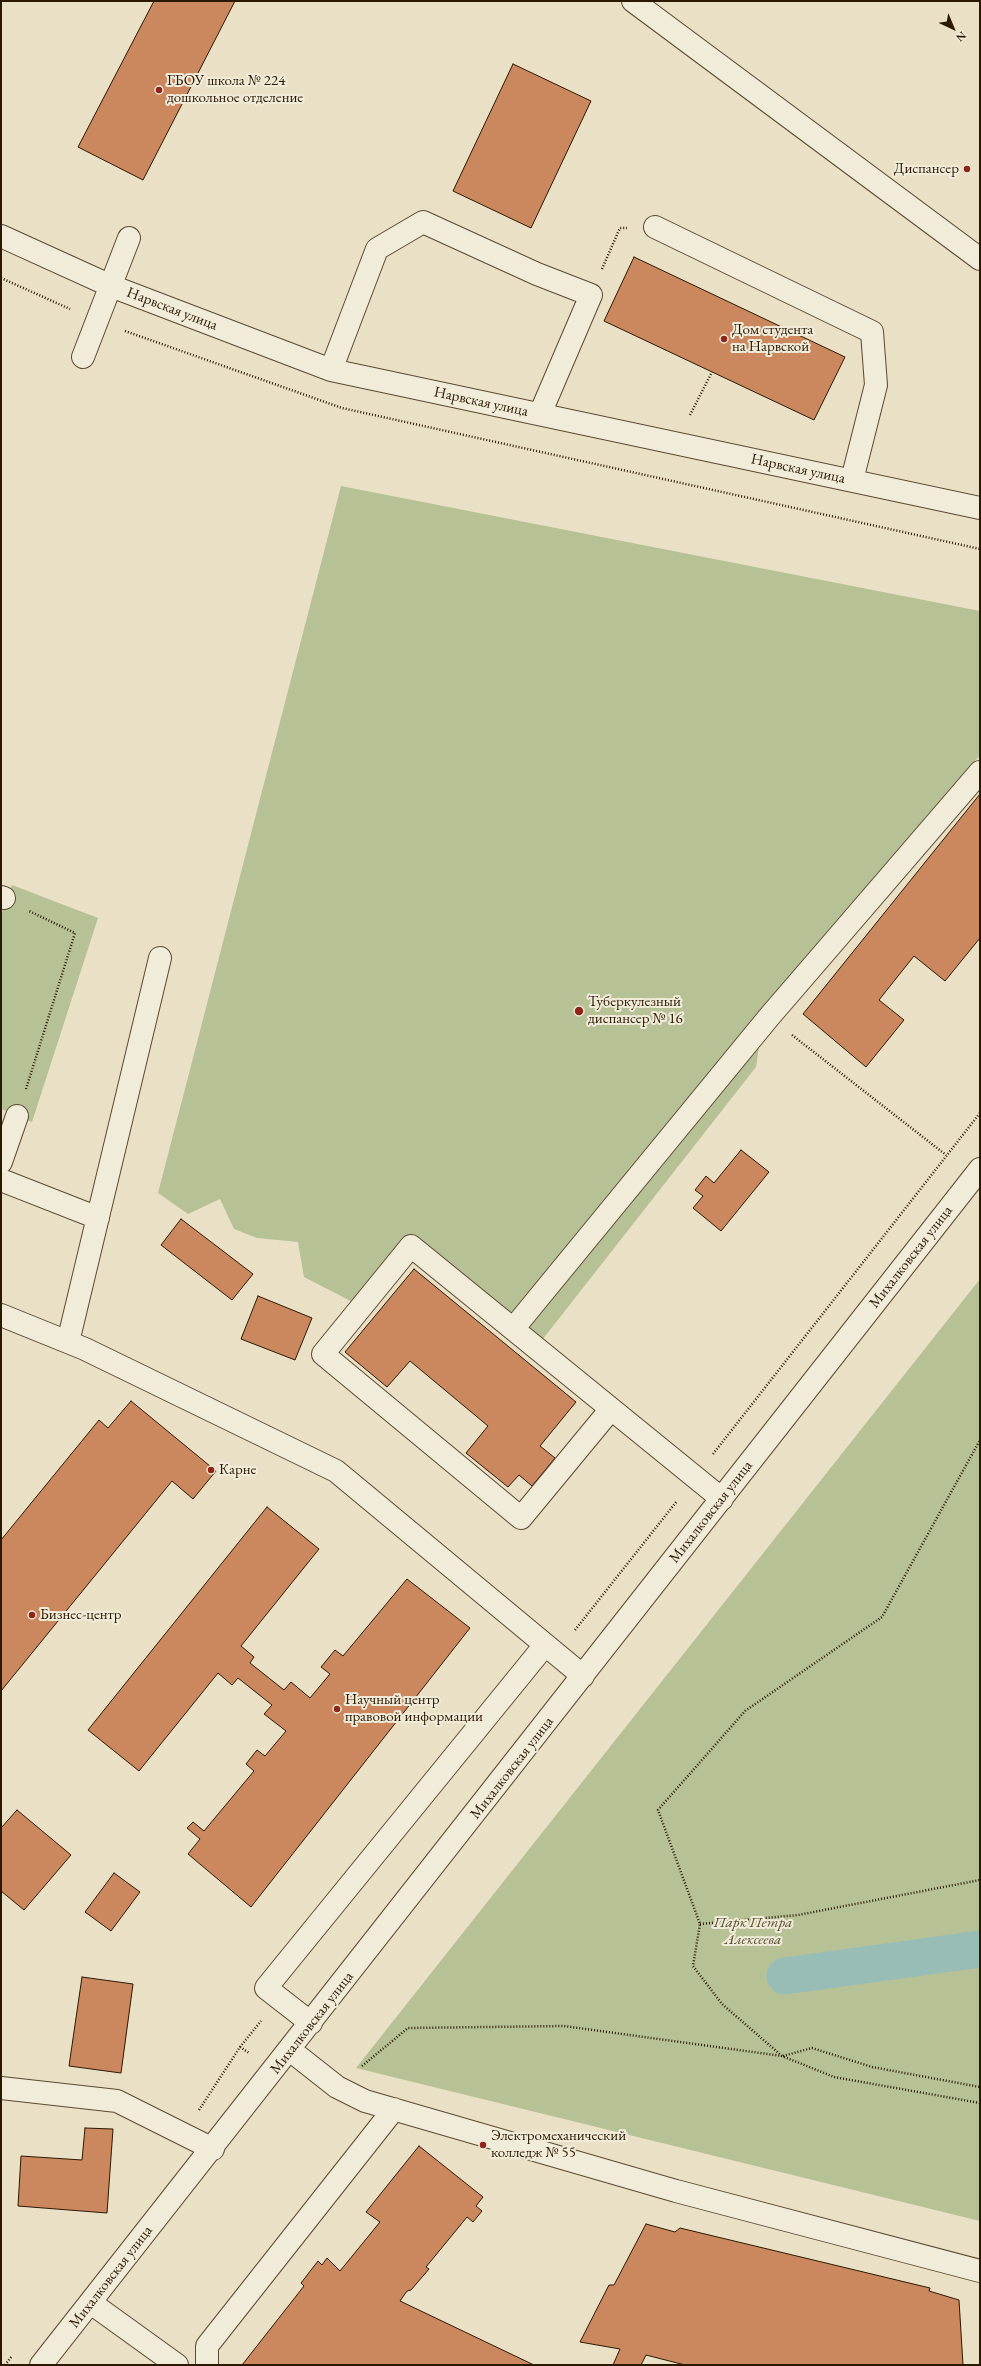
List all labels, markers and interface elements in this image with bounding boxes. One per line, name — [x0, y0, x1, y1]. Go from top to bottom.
north arrow — [933, 8, 973, 48]
text: N — [953, 29, 969, 45]
place label: ГБОУ школа № 224 дошкольное отделение — [167, 72, 303, 107]
marker: ГБОУ школа № 224 дошкольное отделение — [154, 85, 164, 95]
place label: Диспансер — [894, 160, 959, 178]
marker: Диспансер — [962, 164, 972, 174]
street label: Нарвская улица — [124, 283, 220, 335]
place label: Дом студента на Нарвской — [732, 321, 813, 356]
marker: Дом студента на Нарвской — [719, 334, 729, 344]
street label: Нарвская улица — [432, 383, 530, 421]
street label: Нарвская улица — [749, 450, 847, 488]
place label: Туберкулезный диспансер № 16 — [588, 993, 683, 1028]
marker: Туберкулезный диспансер № 16 — [573, 1005, 585, 1017]
street label: Михалковская улица — [865, 1202, 957, 1312]
street label: Михалковская улица — [665, 1457, 757, 1567]
place label: Карне — [219, 1461, 256, 1479]
marker: Карне — [206, 1465, 216, 1475]
place label: Бизнес-центр — [40, 1606, 121, 1624]
marker: Бизнес-центр — [27, 1610, 37, 1620]
place label: Научный центр правовой информации — [345, 1691, 483, 1726]
marker: Научный центр правовой информации — [332, 1704, 342, 1714]
street label: Михалковская улица — [466, 1713, 558, 1823]
park label: Парк Петра Алексеева — [714, 1914, 792, 1949]
street label: Михалковская улица — [266, 1968, 358, 2078]
place label: Электромеханический колледж № 55 — [491, 2127, 626, 2162]
marker: Электромеханический колледж № 55 — [478, 2140, 488, 2150]
street label: Михалковская улица — [65, 2222, 157, 2332]

